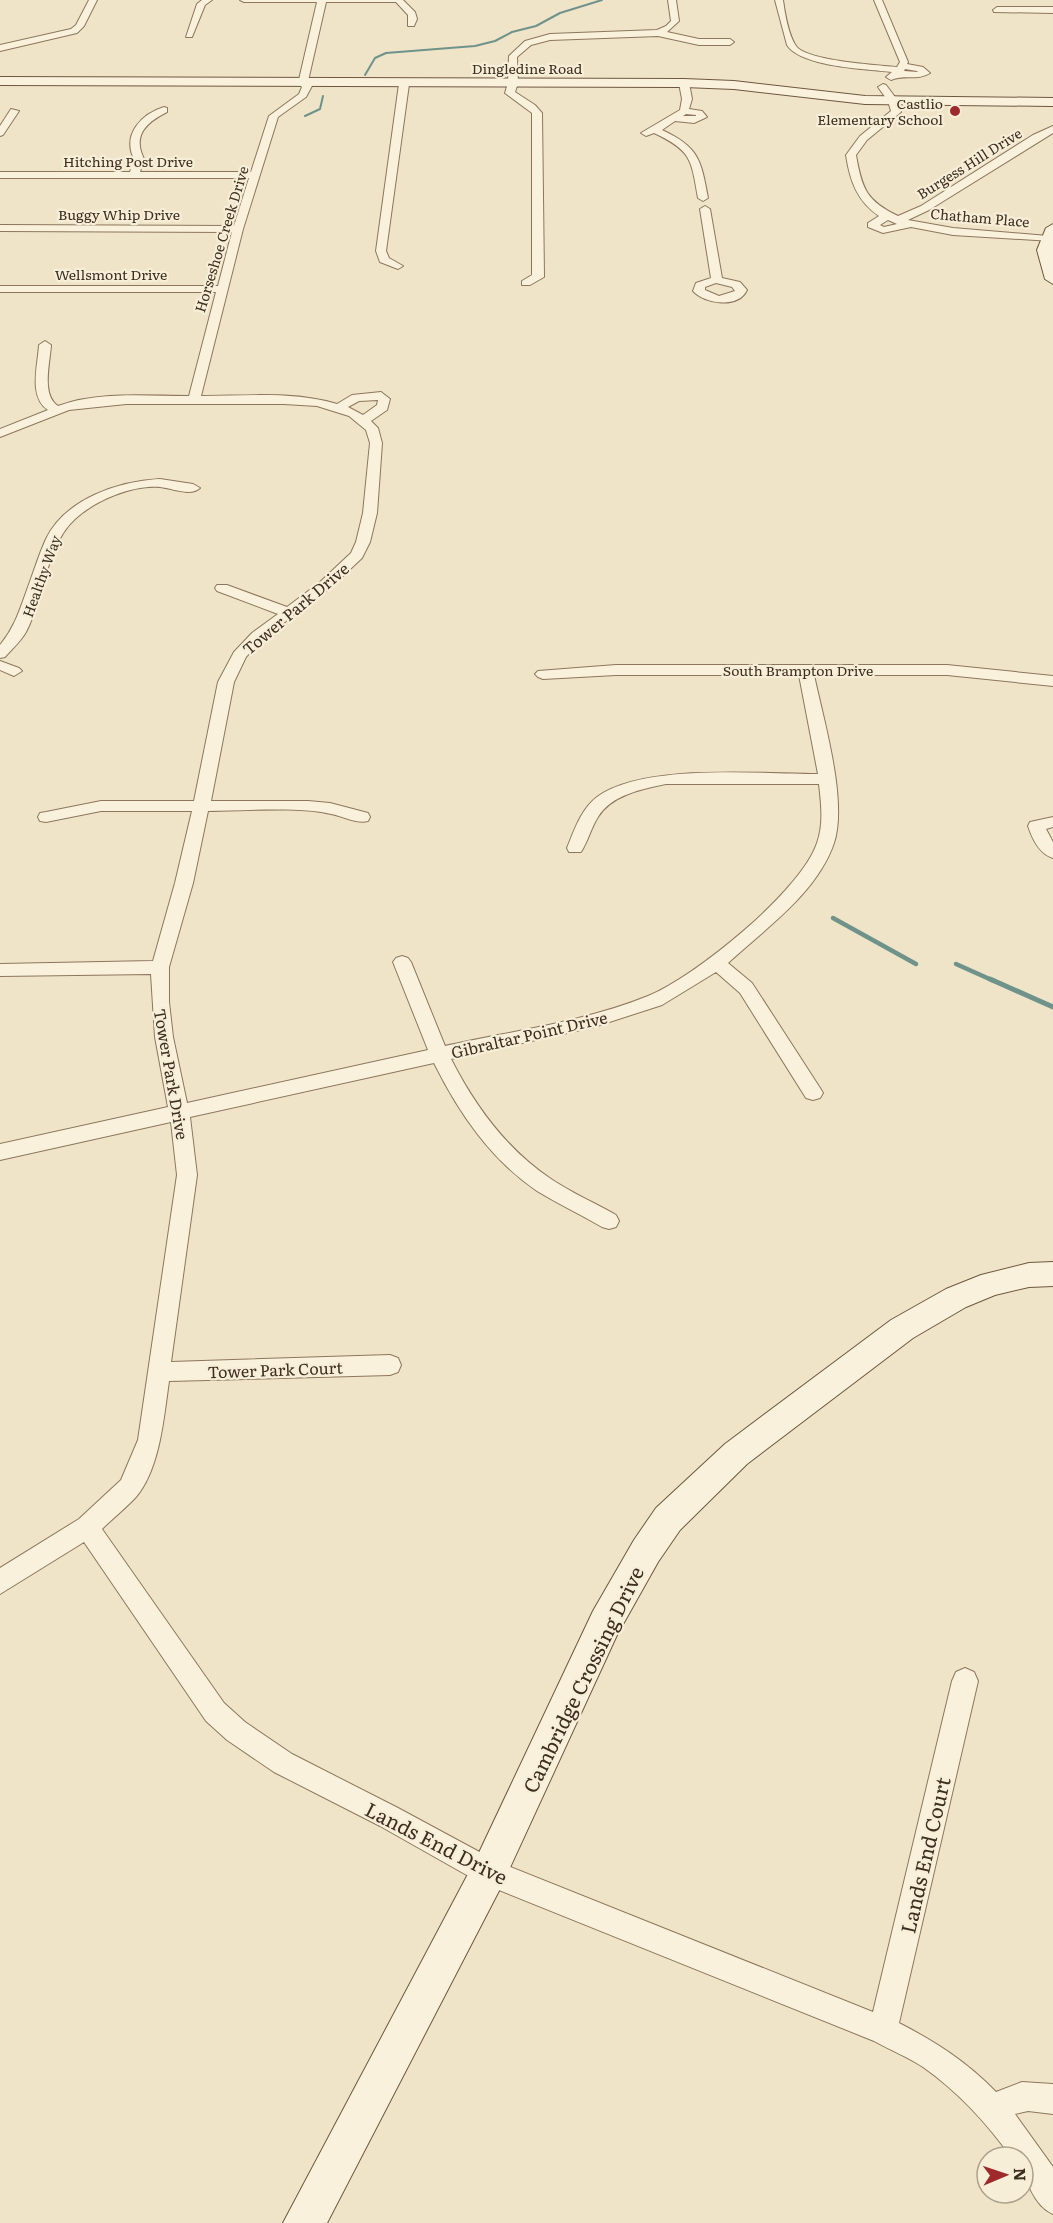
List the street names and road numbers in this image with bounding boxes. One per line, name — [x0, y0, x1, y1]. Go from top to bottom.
street label: Dingledine Road — [472, 58, 583, 78]
street label: Burgess Hill Drive — [913, 123, 1025, 203]
street label: Hitching Post Drive — [63, 151, 193, 171]
street label: Horseshoe Creek Drive — [189, 163, 253, 315]
street label: Chatham Place — [930, 203, 1030, 231]
street label: Buggy Whip Drive — [58, 204, 180, 224]
street label: Wellsmont Drive — [55, 264, 167, 284]
street label: Healthy Way — [17, 531, 65, 620]
street label: Tower Park Drive — [236, 556, 354, 660]
street label: South Brampton Drive — [723, 660, 873, 680]
street label: Gibraltar Point Drive — [449, 1004, 609, 1064]
street label: Tower Park Drive — [149, 1007, 195, 1141]
street label: Tower Park Court — [207, 1355, 344, 1383]
street label: Cambridge Crossing Drive — [514, 1561, 650, 1797]
street label: Lands End Court — [891, 1774, 957, 1936]
street label: Lands End Drive — [361, 1793, 513, 1891]

